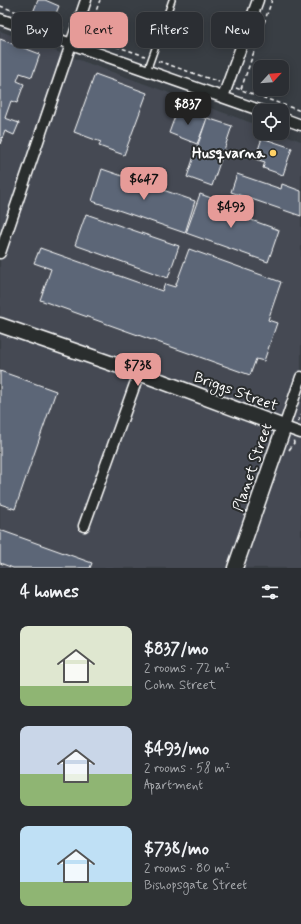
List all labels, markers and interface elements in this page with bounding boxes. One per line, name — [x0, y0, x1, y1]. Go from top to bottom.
chip: Buy — [12, 12, 62, 48]
chip: Rent — [70, 12, 128, 48]
chip: Filters — [136, 12, 203, 48]
chip: New — [211, 12, 264, 48]
north arrow — [253, 60, 289, 96]
map controls — [253, 60, 289, 140]
pin: $837 — [164, 92, 212, 126]
text: $837 — [174, 96, 202, 113]
button: locate — [253, 104, 289, 140]
place label: Husqvarna — [192, 144, 266, 164]
marker: Husqvarna — [268, 148, 278, 158]
pin: $647 — [120, 167, 168, 201]
text: $647 — [129, 171, 159, 188]
pin: $493 — [207, 195, 255, 229]
text: $493 — [217, 199, 245, 216]
pin: $738 — [114, 353, 162, 387]
text: $738 — [124, 357, 152, 374]
street label: Briggs Street — [191, 368, 280, 417]
street label: Planet Street — [228, 420, 278, 514]
text: 4 homes — [20, 581, 79, 603]
icon: filters — [259, 581, 281, 603]
text: $837/mo — [144, 638, 208, 660]
icon: home — [52, 642, 100, 690]
text: 2 rooms · 72 m² — [144, 660, 230, 677]
text: Cohn Street — [144, 677, 216, 694]
text: $493/mo — [144, 738, 209, 760]
icon: home — [52, 742, 100, 790]
text: 2 rooms · 58 m² — [144, 760, 231, 777]
text: Apartment — [144, 777, 203, 794]
text: $738/mo — [144, 838, 209, 860]
icon: home — [52, 842, 100, 890]
text: 2 rooms · 80 m² — [144, 860, 230, 877]
text: Bishopsgate Street — [144, 877, 247, 894]

